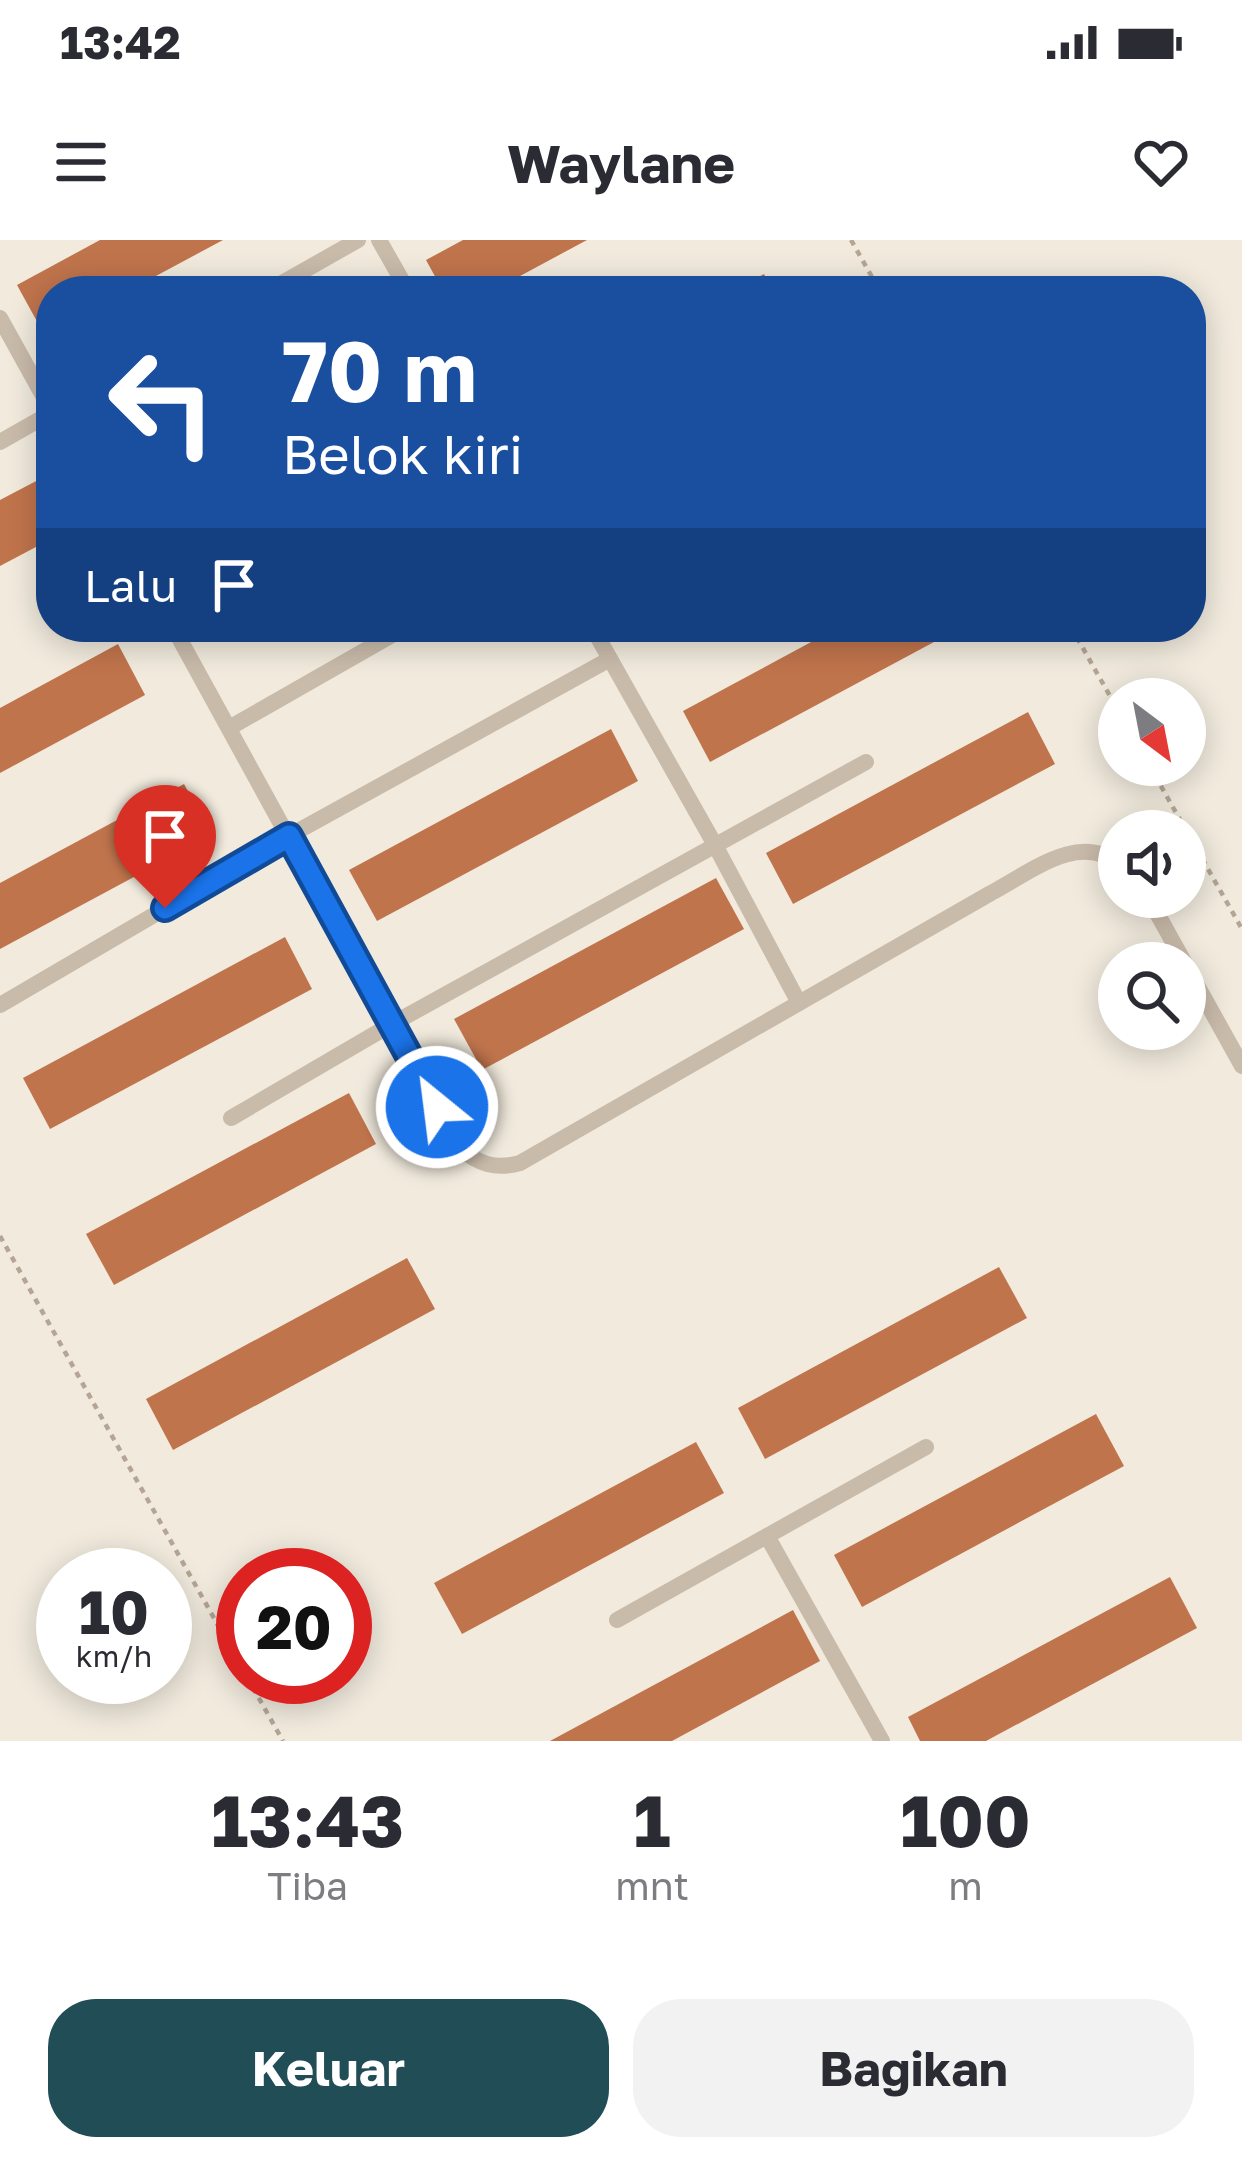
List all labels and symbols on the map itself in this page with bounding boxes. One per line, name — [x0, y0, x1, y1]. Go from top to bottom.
north arrow — [1098, 678, 1206, 786]
pin — [114, 785, 216, 908]
position arrow — [374, 1044, 500, 1170]
speed limit sign: 20 — [216, 1548, 372, 1704]

